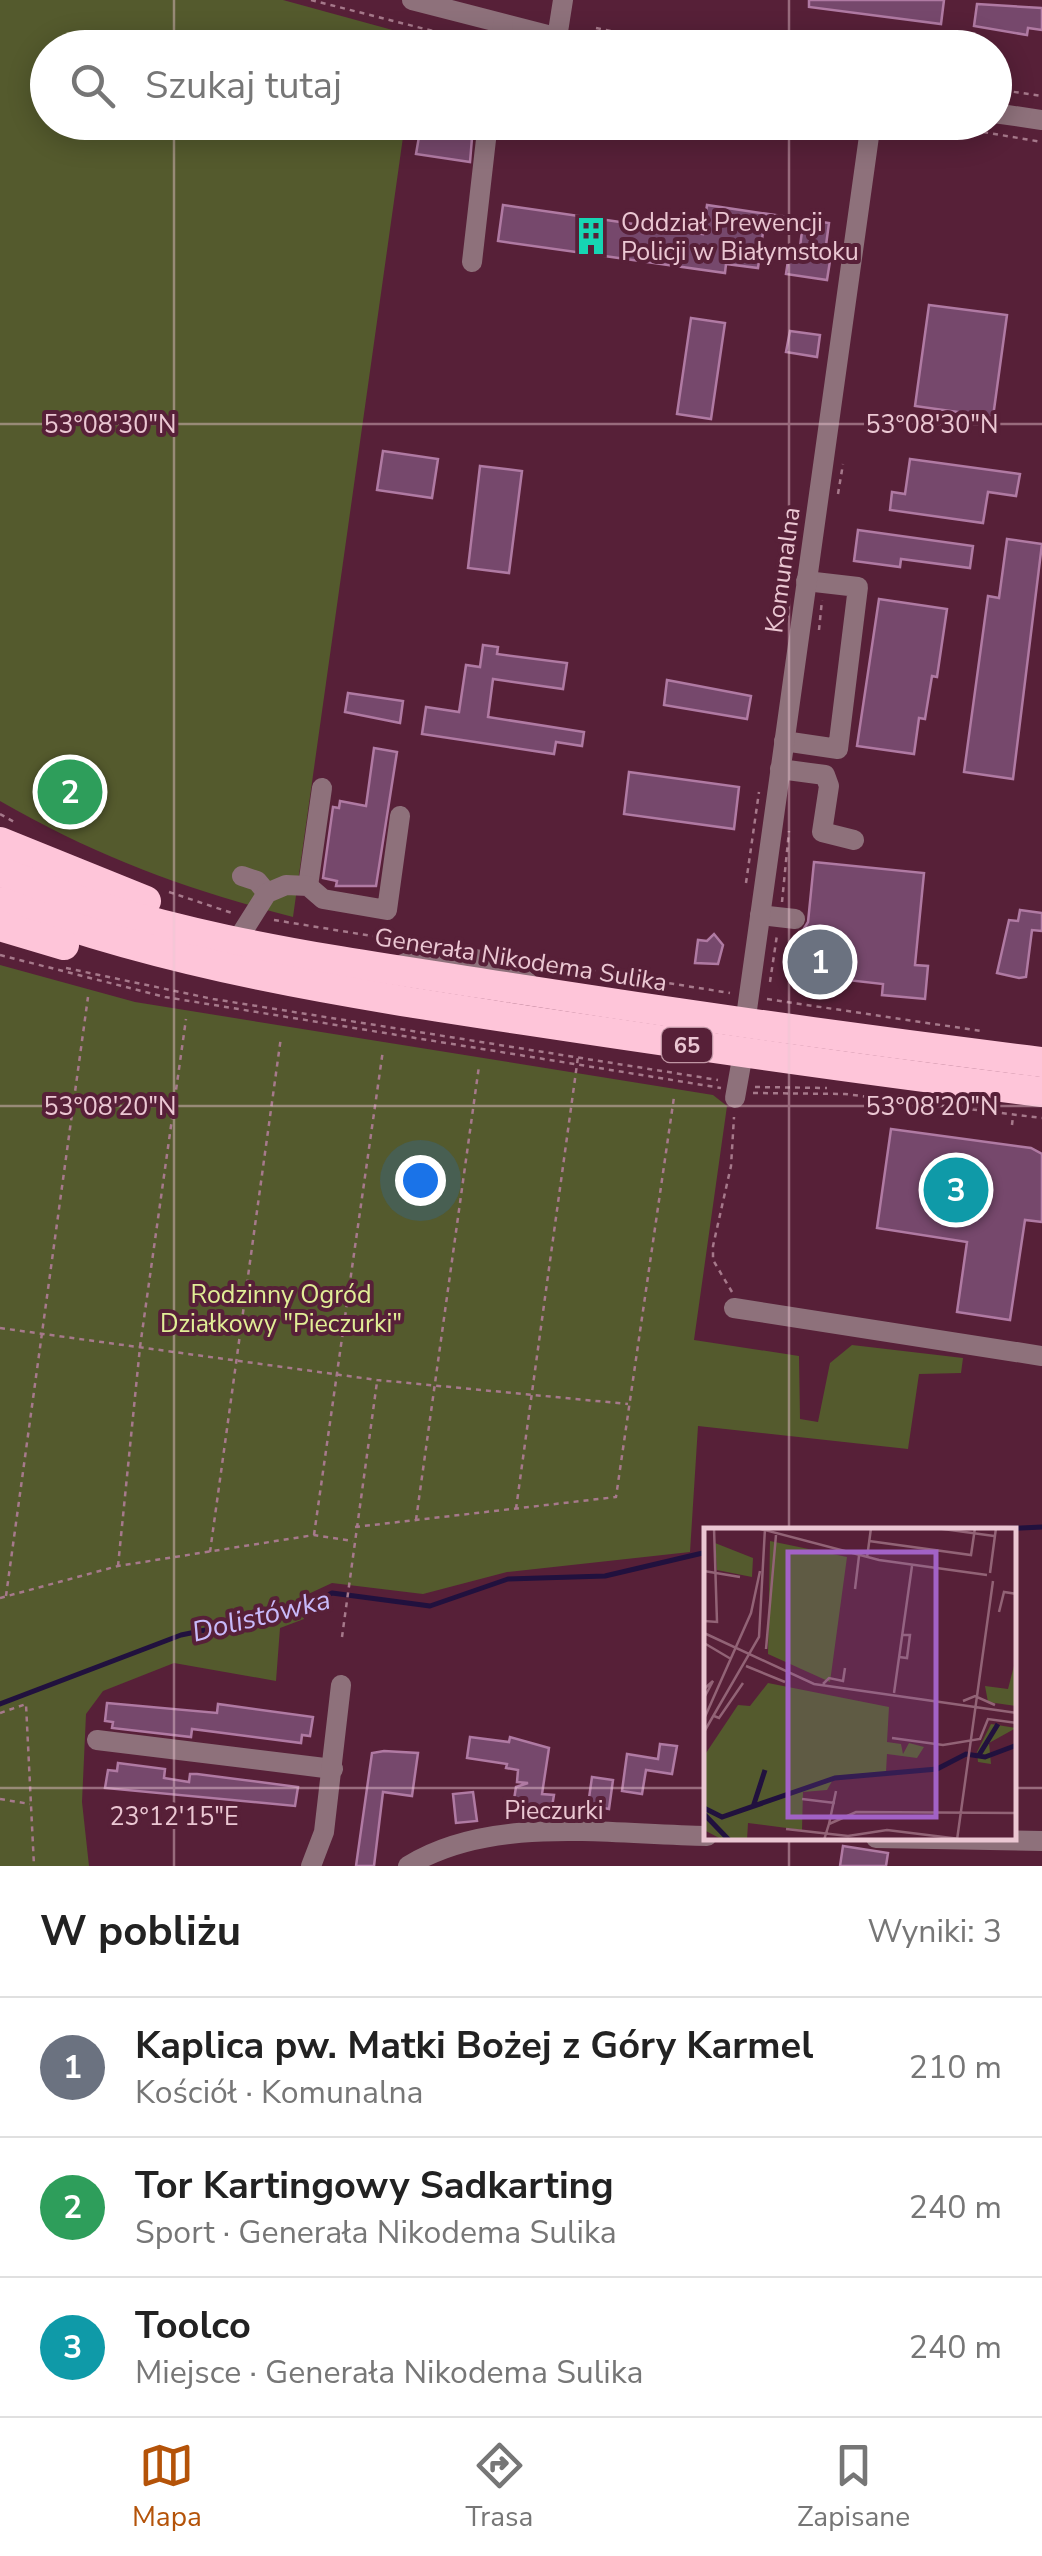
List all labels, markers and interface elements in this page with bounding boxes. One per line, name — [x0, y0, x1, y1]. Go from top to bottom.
search box — [30, 30, 1012, 140]
icon: search — [65, 58, 120, 113]
text: Szukaj tutaj — [145, 60, 342, 111]
place label: Oddział Prewencji Policji w Białymstoku — [621, 206, 859, 269]
building icon: Oddział Prewencji Policji w Białymstoku — [570, 215, 612, 257]
text: 53°08'30"N — [43, 408, 177, 442]
text: 53°08'30"N — [865, 408, 999, 442]
street label: Komunalna — [757, 505, 809, 635]
pin: 2 — [38, 754, 102, 830]
street label: Generała Nikodema Sulika — [372, 920, 670, 1000]
pin: 1 — [788, 924, 852, 1000]
road number: 65 — [662, 1028, 712, 1062]
text: 53°08'20"N — [43, 1090, 177, 1124]
text: 53°08'20"N — [865, 1090, 999, 1124]
pin: 3 — [924, 1152, 988, 1228]
your location — [395, 1155, 446, 1206]
park label: Rodzinny Ogród Działkowy "Pieczurki" — [160, 1278, 402, 1341]
inset map — [704, 1528, 1017, 1841]
water label: Dolistówka — [188, 1580, 335, 1652]
street label: Pieczurki — [504, 1794, 604, 1828]
text: 23°12'15"E — [109, 1800, 239, 1834]
text: W pobliżu — [40, 1903, 241, 1960]
text: Wyniki: 3 — [867, 1910, 1002, 1953]
text: Kaplica pw. Matki Bożej z Góry Karmel — [135, 2020, 813, 2071]
text: 1 — [63, 2046, 82, 2089]
text: 210 m — [909, 2046, 1002, 2089]
text: Kościół · Komunalna — [135, 2071, 424, 2114]
text: Tor Kartingowy Sadkarting — [135, 2160, 614, 2211]
text: 2 — [63, 2186, 82, 2229]
text: 240 m — [909, 2186, 1002, 2229]
text: Sport · Generała Nikodema Sulika — [135, 2211, 617, 2254]
text: Toolco — [135, 2300, 251, 2351]
text: 3 — [63, 2326, 82, 2369]
text: 240 m — [909, 2326, 1002, 2369]
text: Miejsce · Generała Nikodema Sulika — [135, 2351, 643, 2394]
tab: Mapa — [132, 2438, 202, 2536]
tab: Trasa — [466, 2438, 533, 2536]
tab: Zapisane — [797, 2438, 910, 2536]

